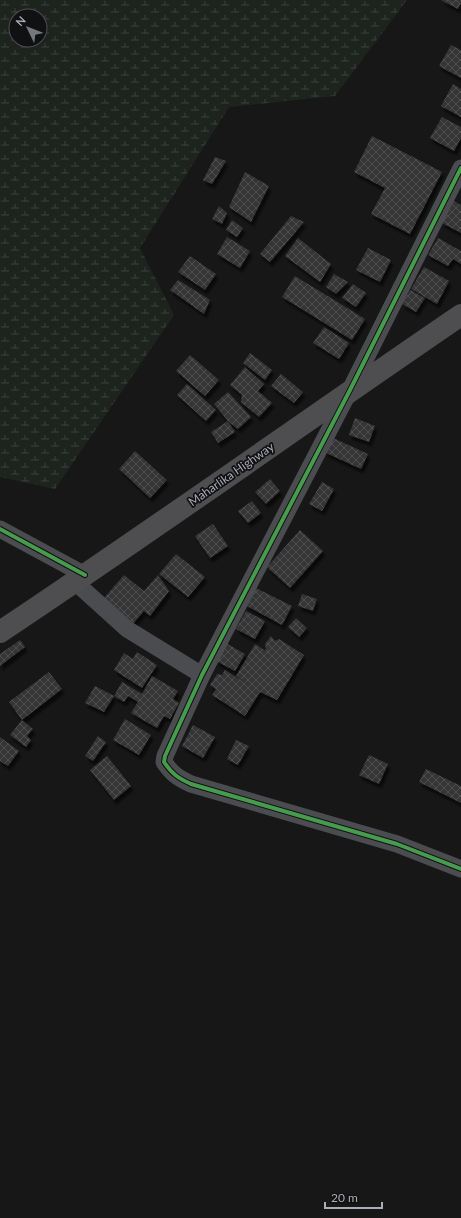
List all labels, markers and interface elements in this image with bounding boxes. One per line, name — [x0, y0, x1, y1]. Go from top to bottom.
north arrow — [8, 8, 48, 48]
text: N — [13, 13, 28, 28]
street label: Maharlika Highway — [185, 438, 277, 509]
scale bar — [325, 1184, 382, 1210]
text: 20 m — [331, 1190, 358, 1205]

